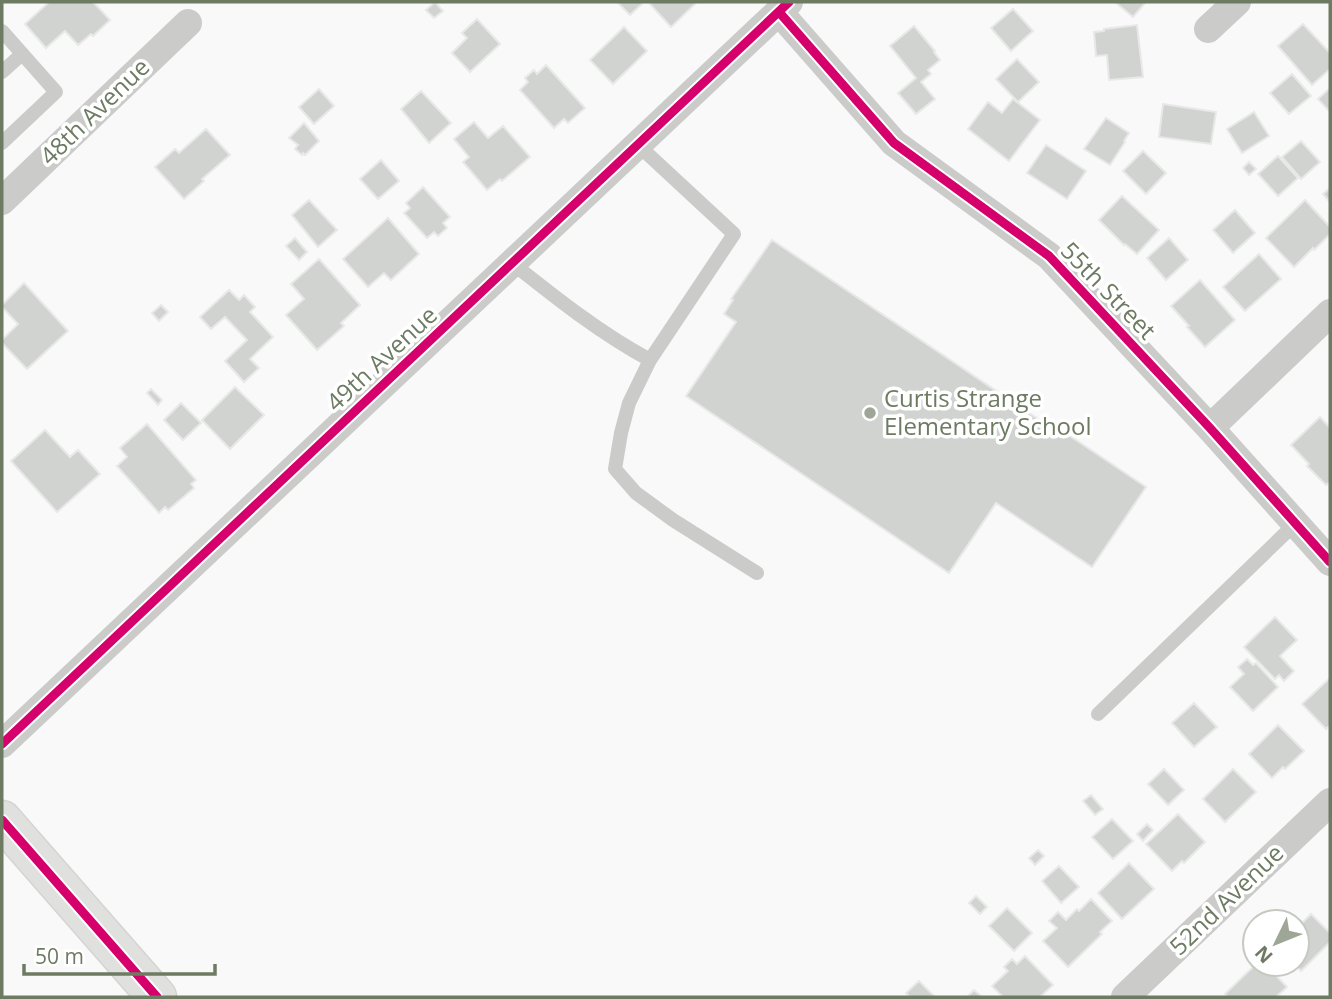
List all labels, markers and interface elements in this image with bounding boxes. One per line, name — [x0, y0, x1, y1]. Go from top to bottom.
street label: 48th Avenue — [32, 50, 156, 172]
street label: 55th Street — [1054, 234, 1164, 346]
street label: 49th Avenue — [318, 298, 444, 418]
place label: Curtis Strange Elementary School — [884, 381, 1092, 442]
marker: Curtis Strange Elementary School — [862, 405, 878, 421]
street label: 52nd Avenue — [1162, 836, 1290, 962]
north arrow — [1241, 908, 1311, 978]
scale bar — [24, 932, 215, 976]
text: N — [1249, 940, 1278, 969]
text: 50 m — [35, 942, 84, 970]

